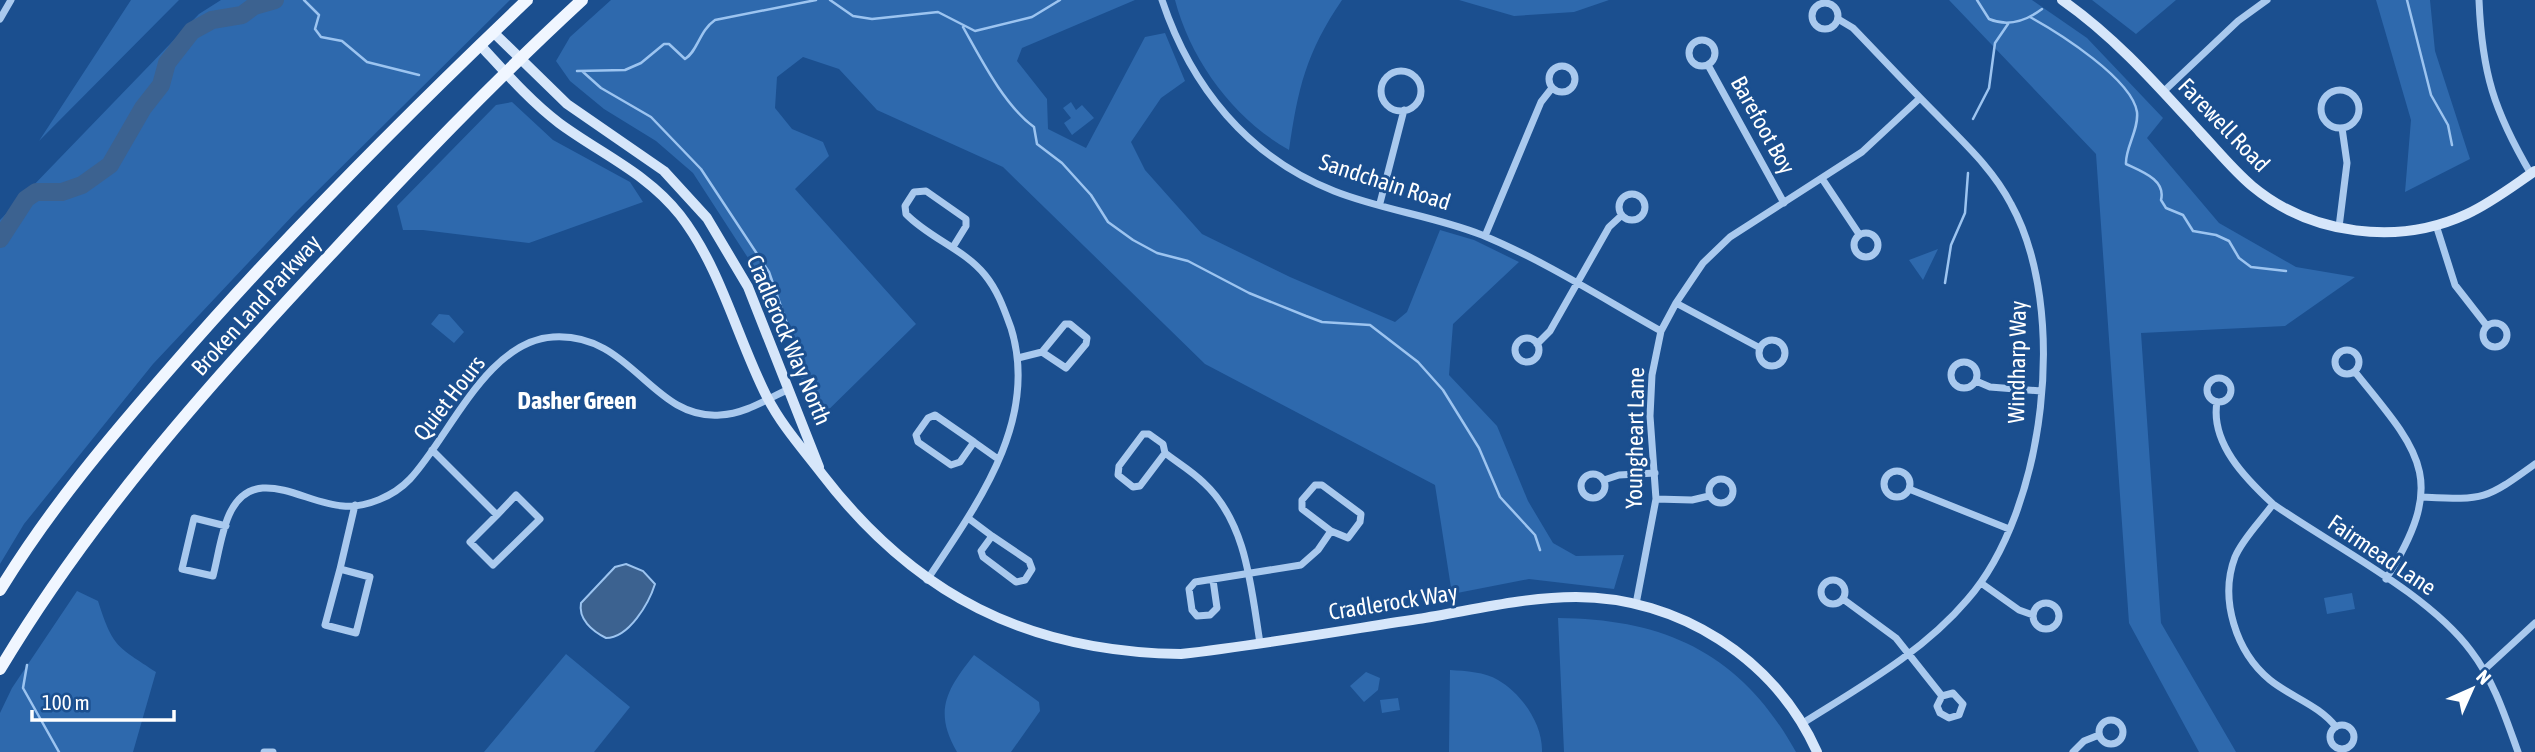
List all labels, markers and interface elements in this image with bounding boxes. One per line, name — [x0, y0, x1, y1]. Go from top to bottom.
street label: Barefoot Boy — [1726, 72, 1800, 178]
street label: Farewell Road — [2173, 73, 2275, 177]
street label: Sandchain Road — [1316, 149, 1454, 215]
street label: Broken Land Parkway — [186, 229, 326, 381]
street label: Cradlerock Way North — [741, 251, 837, 429]
street label: Windharp Way — [2003, 300, 2031, 424]
street label: Quiet Hours — [408, 351, 490, 445]
street label: Youngheart Lane — [1621, 367, 1649, 509]
district label: Dasher Green — [517, 387, 637, 414]
street label: Fairmead Lane — [2323, 509, 2441, 601]
street label: Cradlerock Way — [1327, 579, 1459, 625]
north arrow — [2437, 654, 2507, 724]
text: N — [2472, 665, 2496, 689]
scale bar — [32, 678, 173, 722]
text: 100 m — [42, 690, 90, 714]

